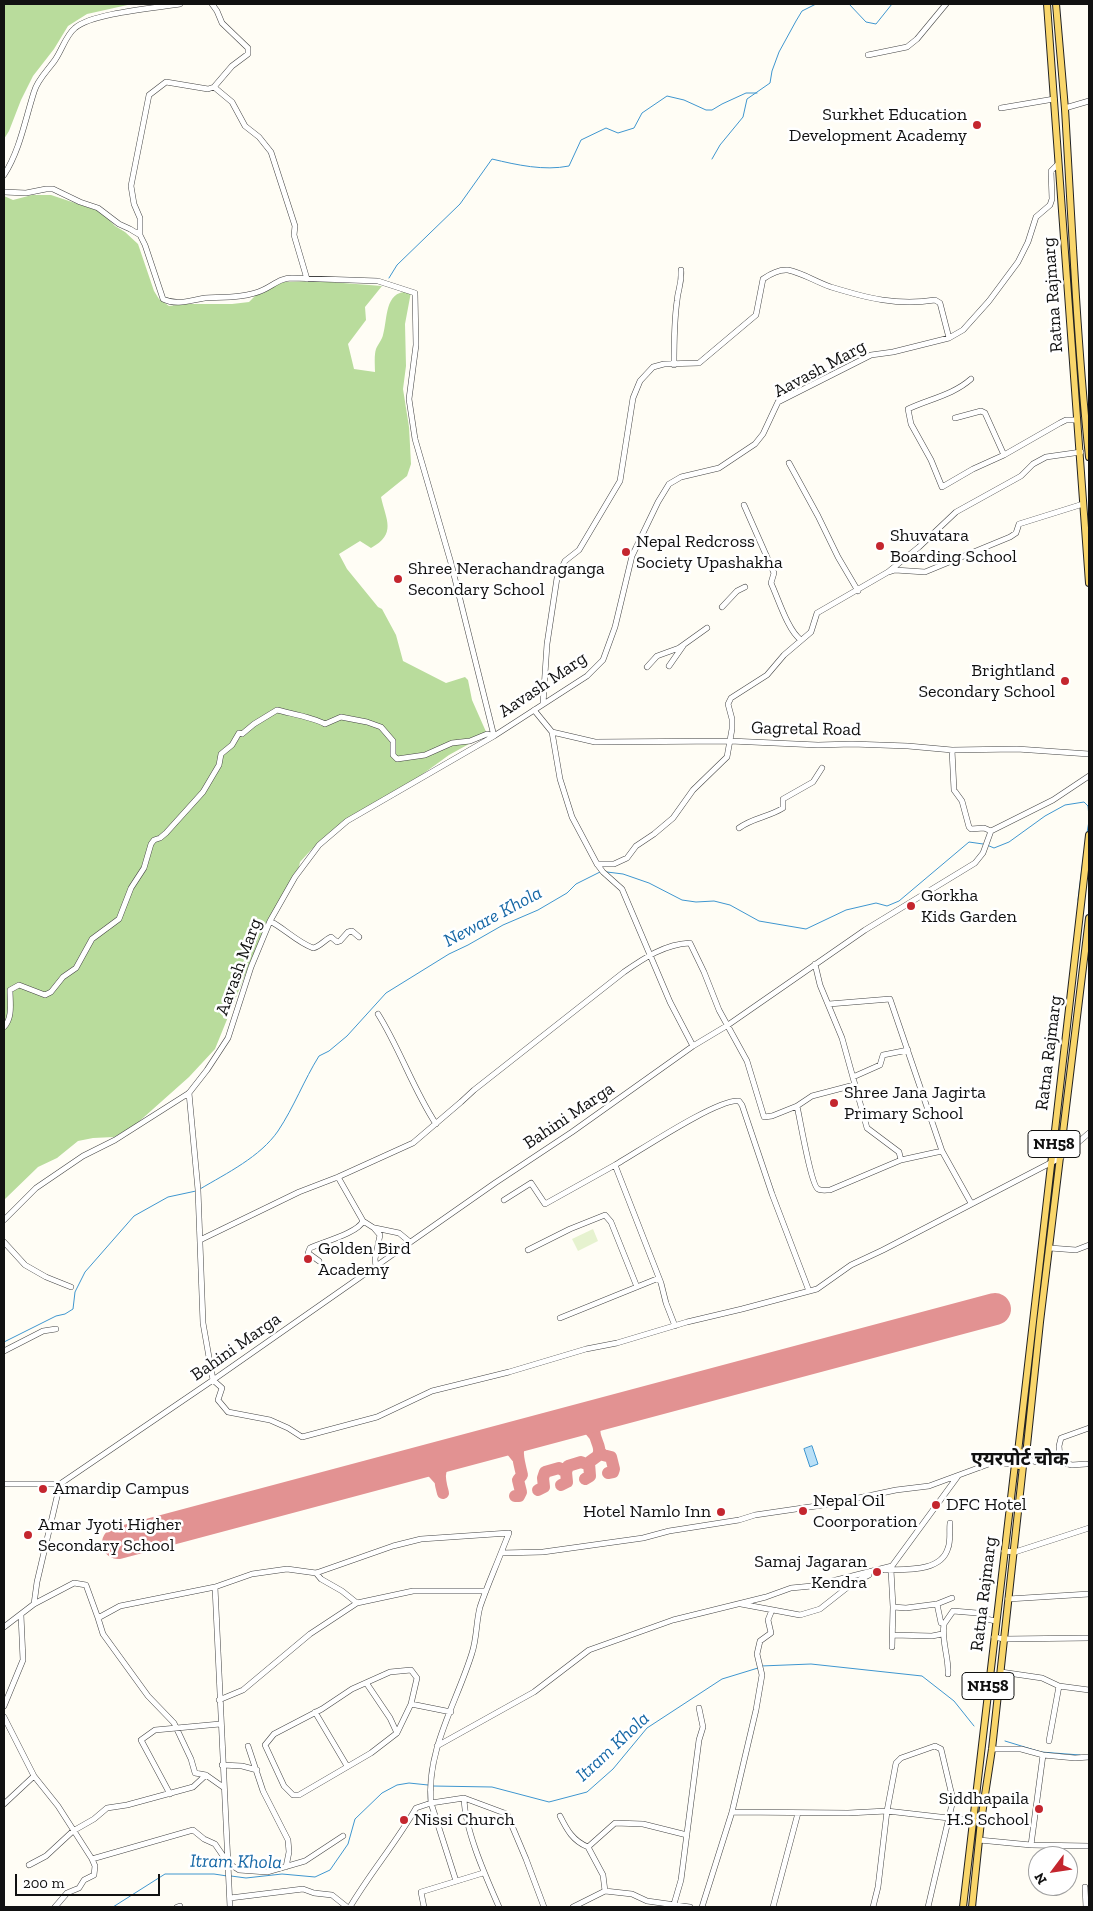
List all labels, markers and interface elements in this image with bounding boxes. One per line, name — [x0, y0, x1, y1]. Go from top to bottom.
place label: Surkhet Education Development Academy — [789, 104, 967, 146]
marker: Surkhet Education Development Academy — [971, 119, 983, 131]
street label: Ratna Rajmarg — [1038, 237, 1068, 353]
street label: Aavash Marg — [770, 336, 870, 402]
place label: Shuvatara Boarding School — [890, 525, 1017, 568]
place label: Nepal Redcross Society Upashakha — [636, 531, 783, 574]
marker: Shuvatara Boarding School — [874, 540, 886, 552]
marker: Nepal Redcross Society Upashakha — [620, 546, 632, 558]
place label: Shree Nerachandraganga Secondary School — [408, 558, 605, 600]
marker: Shree Nerachandraganga Secondary School — [392, 573, 404, 585]
street label: Aavash Marg — [495, 648, 591, 722]
place label: Brightland Secondary School — [918, 660, 1055, 702]
marker: Brightland Secondary School — [1059, 675, 1071, 687]
street label: Gagretal Road — [751, 717, 861, 741]
water label: Neware Khola — [440, 882, 546, 952]
place label: Gorkha Kids Garden — [921, 885, 1017, 928]
marker: Gorkha Kids Garden — [905, 900, 917, 912]
street label: Aavash Marg — [211, 916, 267, 1018]
street label: Ratna Rajmarg — [1031, 994, 1067, 1112]
street label: Bahini Marga — [520, 1078, 618, 1154]
place label: Shree Jana Jagirta Primary School — [844, 1082, 986, 1124]
marker: Shree Jana Jagirta Primary School — [828, 1097, 840, 1109]
road number: NH58 — [1028, 1130, 1080, 1158]
place label: Golden Bird Academy — [318, 1238, 411, 1280]
marker: Golden Bird Academy — [302, 1253, 314, 1265]
street label: Bahini Marga — [187, 1308, 285, 1386]
district label: एयरपोर्ट चोक — [971, 1449, 1069, 1471]
place label: Amardip Campus — [53, 1478, 189, 1500]
marker: Amardip Campus — [37, 1483, 49, 1495]
place label: Nepal Oil Coorporation — [813, 1490, 917, 1532]
place label: DFC Hotel — [946, 1494, 1027, 1516]
marker: DFC Hotel — [930, 1499, 942, 1511]
place label: Hotel Namlo Inn — [583, 1501, 711, 1523]
marker: Nepal Oil Coorporation — [797, 1505, 809, 1517]
marker: Hotel Namlo Inn — [715, 1506, 727, 1518]
place label: Amar Jyoti Higher Secondary School — [38, 1514, 182, 1556]
marker: Amar Jyoti Higher Secondary School — [22, 1529, 34, 1541]
street label: Ratna Rajmarg — [966, 1535, 1002, 1653]
place label: Samaj Jagaran Kendra — [754, 1551, 867, 1594]
marker: Samaj Jagaran Kendra — [871, 1566, 883, 1578]
road number: NH58 — [962, 1672, 1014, 1700]
water label: Itram Khola — [572, 1707, 654, 1787]
place label: Siddhapaila H.S School — [939, 1788, 1029, 1830]
marker: Siddhapaila H.S School — [1033, 1803, 1045, 1815]
place label: Nissi Church — [414, 1809, 515, 1831]
marker: Nissi Church — [398, 1814, 410, 1826]
north arrow — [1028, 1846, 1078, 1896]
water label: Itram Khola — [190, 1850, 282, 1874]
scale bar — [18, 1864, 162, 1896]
text: N — [1031, 1870, 1051, 1887]
text: 200 m — [23, 1874, 64, 1892]

